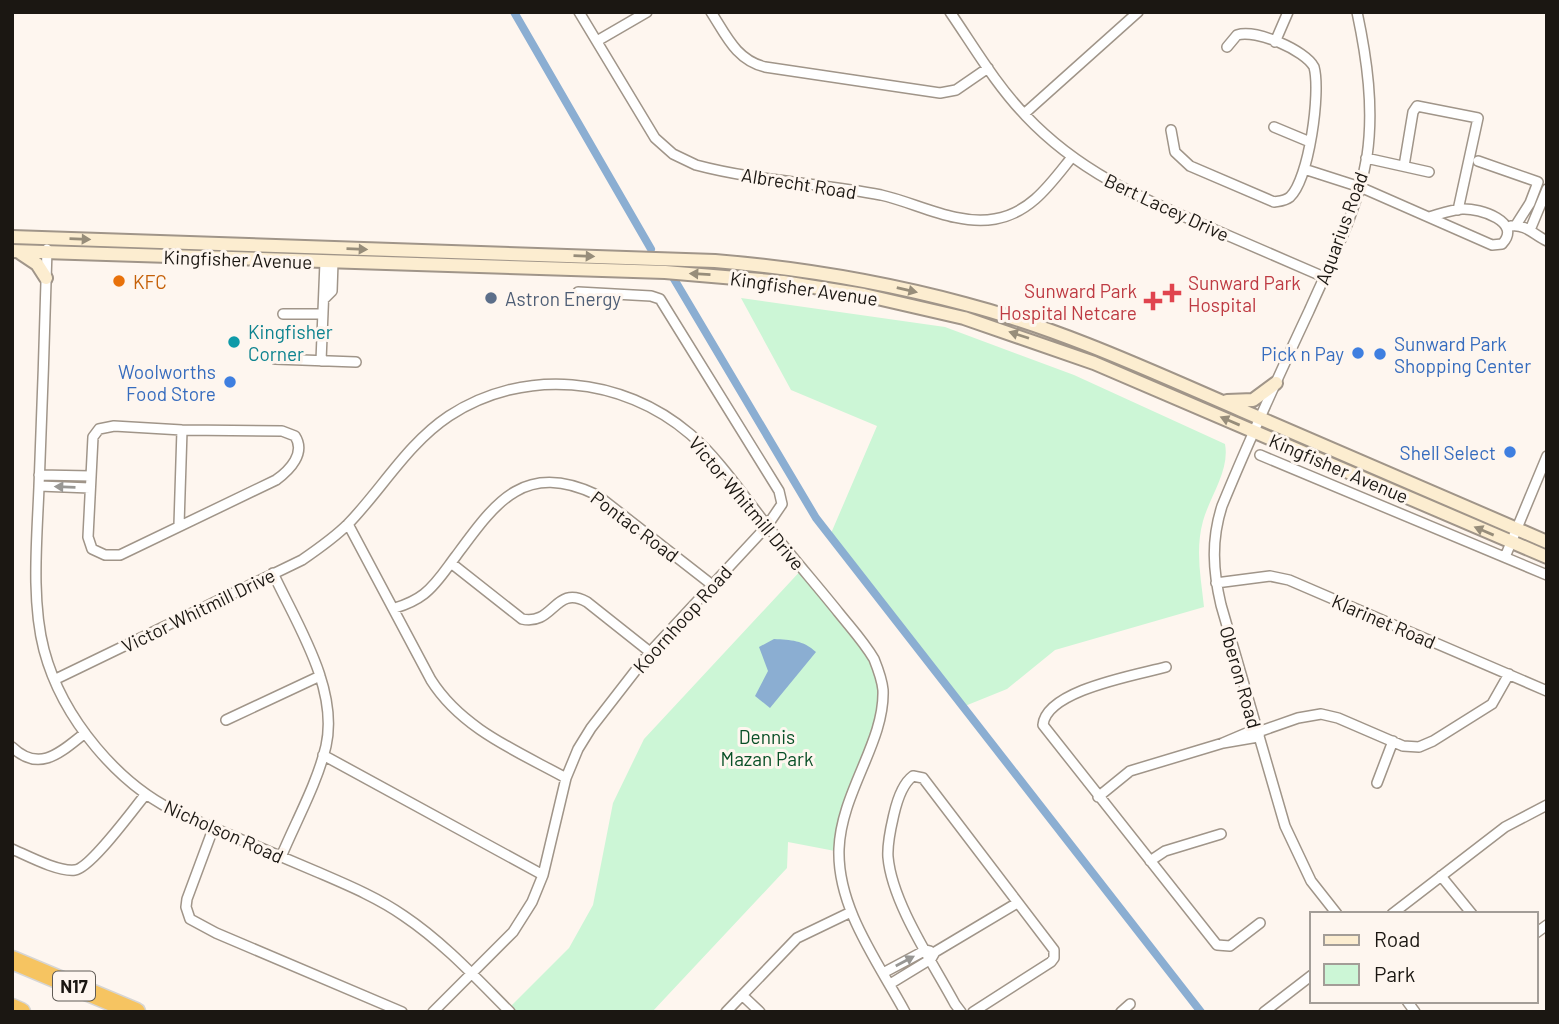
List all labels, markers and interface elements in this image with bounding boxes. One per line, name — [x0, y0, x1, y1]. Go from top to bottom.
street label: Albrecht Road — [740, 163, 858, 203]
street label: Bert Lacey Drive — [1101, 168, 1233, 246]
street label: Aquarius Road — [1310, 168, 1372, 288]
one-way arrow — [70, 233, 92, 245]
one-way arrow — [346, 244, 368, 255]
street label: Kingfisher Avenue — [163, 245, 313, 273]
one-way arrow — [573, 250, 595, 261]
street label: Kingfisher Avenue — [729, 266, 879, 310]
one-way arrow — [689, 269, 711, 280]
place label: KFC — [133, 270, 167, 293]
place label: Sunward Park Hospital — [1188, 271, 1301, 316]
marker: KFC — [111, 273, 127, 289]
place label: Sunward Park Hospital Netcare — [999, 279, 1137, 324]
marker: Sunward Park Hospital — [1162, 283, 1182, 303]
one-way arrow — [896, 285, 918, 296]
place label: Astron Energy — [505, 287, 621, 310]
marker: Astron Energy — [483, 290, 499, 306]
marker: Sunward Park Hospital Netcare — [1143, 291, 1163, 311]
place label: Kingfisher Corner — [248, 320, 333, 365]
one-way arrow — [1009, 329, 1030, 340]
place label: Sunward Park Shopping Center — [1394, 332, 1531, 377]
marker: Kingfisher Corner — [226, 334, 242, 350]
place label: Pick n Pay — [1261, 342, 1344, 365]
marker: Pick n Pay — [1350, 345, 1366, 361]
marker: Sunward Park Shopping Center — [1372, 346, 1388, 362]
place label: Woolworths Food Store — [118, 360, 216, 405]
marker: Woolworths Food Store — [222, 374, 238, 390]
one-way arrow — [1220, 415, 1240, 427]
street label: Kingfisher Avenue — [1266, 428, 1412, 508]
street label: Victor Whitmill Drive — [684, 431, 810, 575]
place label: Shell Select — [1400, 441, 1496, 464]
marker: Shell Select — [1502, 444, 1518, 460]
one-way arrow — [53, 481, 75, 492]
street label: Pontac Road — [587, 486, 683, 566]
one-way arrow — [1473, 525, 1494, 536]
street label: Koornhoop Road — [628, 561, 736, 677]
street label: Victor Whitmill Drive — [118, 563, 278, 657]
street label: Klarinet Road — [1329, 589, 1439, 653]
street label: Oberon Road — [1215, 623, 1267, 731]
park label: Dennis Mazan Park — [721, 725, 813, 770]
street label: Nicholson Road — [161, 794, 287, 868]
legend — [1310, 912, 1538, 1003]
text: Road — [1374, 926, 1420, 951]
one-way arrow — [895, 956, 915, 968]
text: Park — [1374, 961, 1415, 986]
road number: N17 — [53, 972, 95, 1001]

